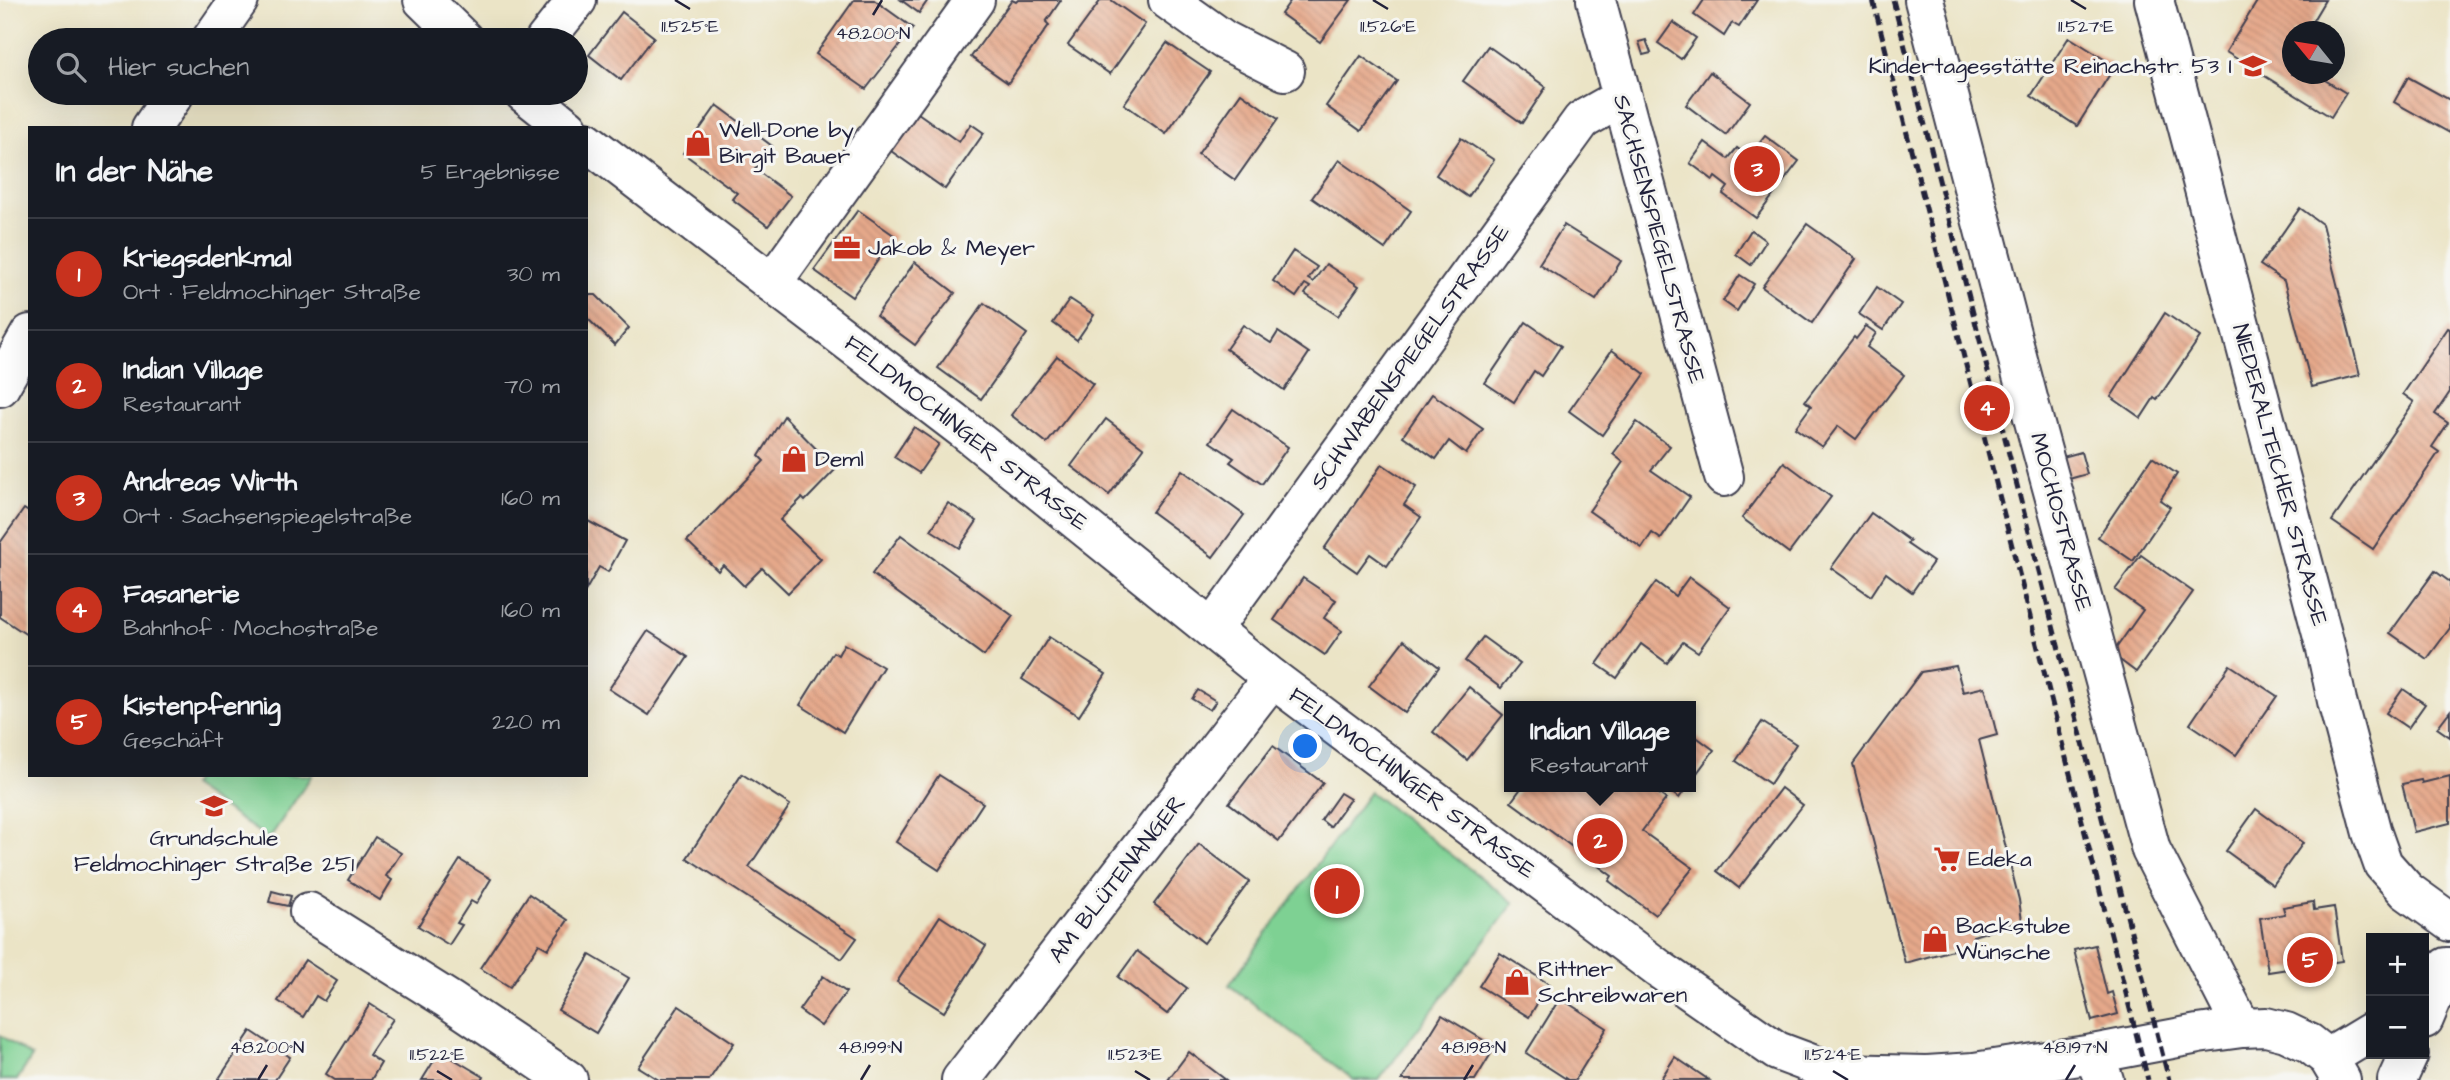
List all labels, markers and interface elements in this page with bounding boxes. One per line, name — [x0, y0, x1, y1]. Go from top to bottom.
text: 11.525°E — [661, 14, 719, 39]
text: 11.526°E — [1360, 14, 1416, 39]
text: 11.527°E — [2058, 14, 2114, 39]
text: 48.200°N — [836, 21, 910, 46]
north arrow — [2282, 21, 2345, 84]
search box — [28, 28, 588, 105]
icon: search — [52, 48, 90, 86]
text: Hier suchen — [108, 49, 249, 85]
place label: Kindertagesstätte Reinachstr. 53 I — [1868, 50, 2232, 83]
school or university icon: Kindertagesstätte Reinachstr. 53 I — [2238, 51, 2268, 81]
street label: SACHSENSPIEGELSTRASSE — [1605, 91, 1713, 387]
place label: Well-Done by Birgit Bauer — [719, 114, 854, 173]
shop icon: Well-Done by Birgit Bauer — [683, 128, 713, 158]
pin: 3 — [1734, 143, 1780, 195]
text: In der Nähe — [56, 151, 213, 193]
text: 5 Ergebnisse — [420, 156, 560, 188]
street label: SCHWABENSPIEGELSTRASSE — [1303, 217, 1518, 496]
place label: Jakob & Meyer — [868, 232, 1035, 265]
office icon: Jakob & Meyer — [832, 233, 862, 263]
text: Kriegsdenkmal — [123, 240, 291, 276]
text: 1 — [78, 258, 80, 290]
text: 30 m — [507, 258, 560, 290]
text: Ort · Feldmochinger Straße — [123, 276, 421, 308]
street label: NIEDERALTEICHER STRASSE — [2224, 320, 2336, 630]
street label: FELDMOCHINGER STRASSE — [837, 328, 1095, 539]
text: Indian Village — [123, 352, 263, 388]
text: 2 — [72, 370, 86, 402]
text: 70 m — [504, 370, 560, 402]
pin: 4 — [1964, 382, 2010, 434]
text: Restaurant — [123, 388, 241, 420]
street label: MOCHOSTRASSE — [2022, 429, 2100, 615]
place label: Deml — [815, 443, 864, 475]
shop icon: Deml — [779, 444, 809, 474]
text: Andreas Wirth — [123, 464, 297, 500]
text: 3 — [73, 482, 85, 514]
text: 160 m — [501, 482, 560, 514]
text: Ort · Sachsenspiegelstraße — [123, 500, 412, 532]
text: Fasanerie — [123, 576, 240, 612]
text: 4 — [71, 594, 87, 626]
text: 160 m — [501, 594, 560, 626]
text: Bahnhof · Mochostraße — [123, 612, 378, 644]
street label: FELDMOCHINGER STRASSE — [1282, 680, 1542, 887]
text: Kistenpfennig — [123, 688, 281, 724]
popup — [1504, 701, 1696, 792]
text: 5 — [71, 706, 87, 738]
text: 220 m — [492, 706, 560, 738]
text: Indian Village — [1530, 713, 1670, 749]
text: Geschäft — [123, 724, 224, 756]
your location — [1288, 729, 1322, 763]
text: Restaurant — [1530, 749, 1648, 781]
street label: AM BLÜTENANGER — [1041, 788, 1193, 970]
school or university icon: Grundschule Feldmochinger Straße 251 — [199, 791, 229, 821]
pin: 2 — [1577, 815, 1623, 867]
place label: Grundschule Feldmochinger Straße 251 — [74, 822, 354, 881]
place label: Edeka — [1968, 843, 2032, 875]
supermarket icon: Edeka — [1932, 844, 1962, 874]
pin: 1 — [1314, 865, 1360, 917]
place label: Backstube Wünsche — [1956, 910, 2071, 968]
shop icon: Backstube Wünsche — [1920, 924, 1950, 954]
map controls — [2366, 933, 2429, 1059]
button: + — [2366, 933, 2429, 996]
pin: 5 — [2287, 934, 2333, 986]
place label: Rittner Schreibwaren — [1538, 953, 1687, 1011]
shop icon: Rittner Schreibwaren — [1502, 967, 1532, 997]
button: − — [2366, 996, 2429, 1059]
text: 48.200°N — [230, 1035, 304, 1060]
text: 48.199°N — [838, 1035, 902, 1060]
text: 48.198°N — [1440, 1035, 1506, 1060]
text: 48.197°N — [2042, 1035, 2108, 1060]
text: 11.522°E — [409, 1042, 465, 1067]
text: 11.523°E — [1108, 1042, 1162, 1067]
text: 11.524°E — [1804, 1042, 1862, 1067]

